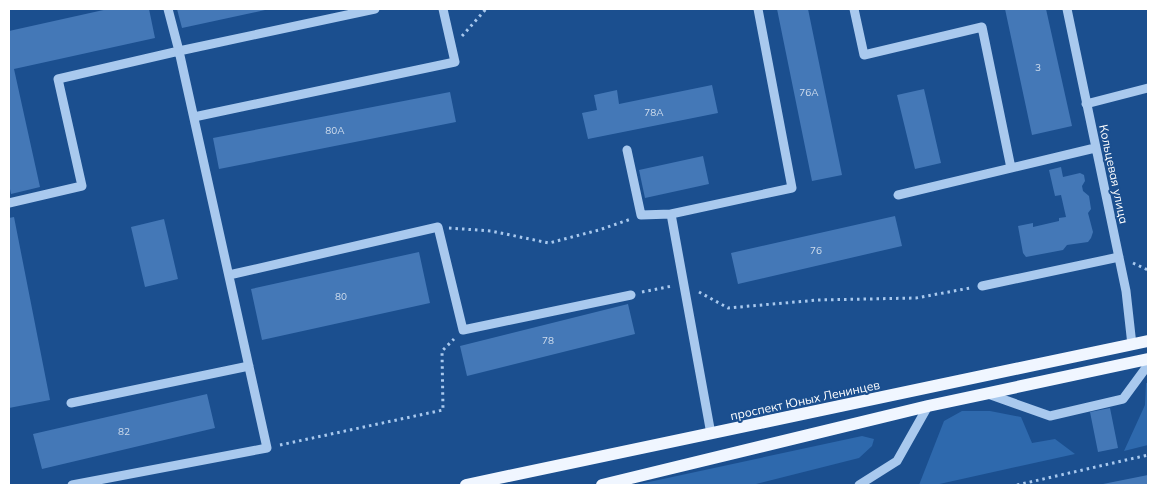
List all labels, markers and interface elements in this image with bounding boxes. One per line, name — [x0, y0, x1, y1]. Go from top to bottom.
house number: 3 — [1035, 61, 1041, 74]
house number: 76А — [799, 86, 819, 99]
house number: 78А — [644, 106, 664, 119]
street label: Кольцевая улица — [1096, 123, 1132, 225]
house number: 80А — [325, 124, 345, 137]
house number: 76 — [810, 244, 822, 257]
house number: 80 — [335, 290, 347, 303]
house number: 78 — [542, 334, 554, 347]
street label: проспект Юных Ленинцев — [729, 377, 881, 423]
house number: 82 — [118, 425, 130, 438]

